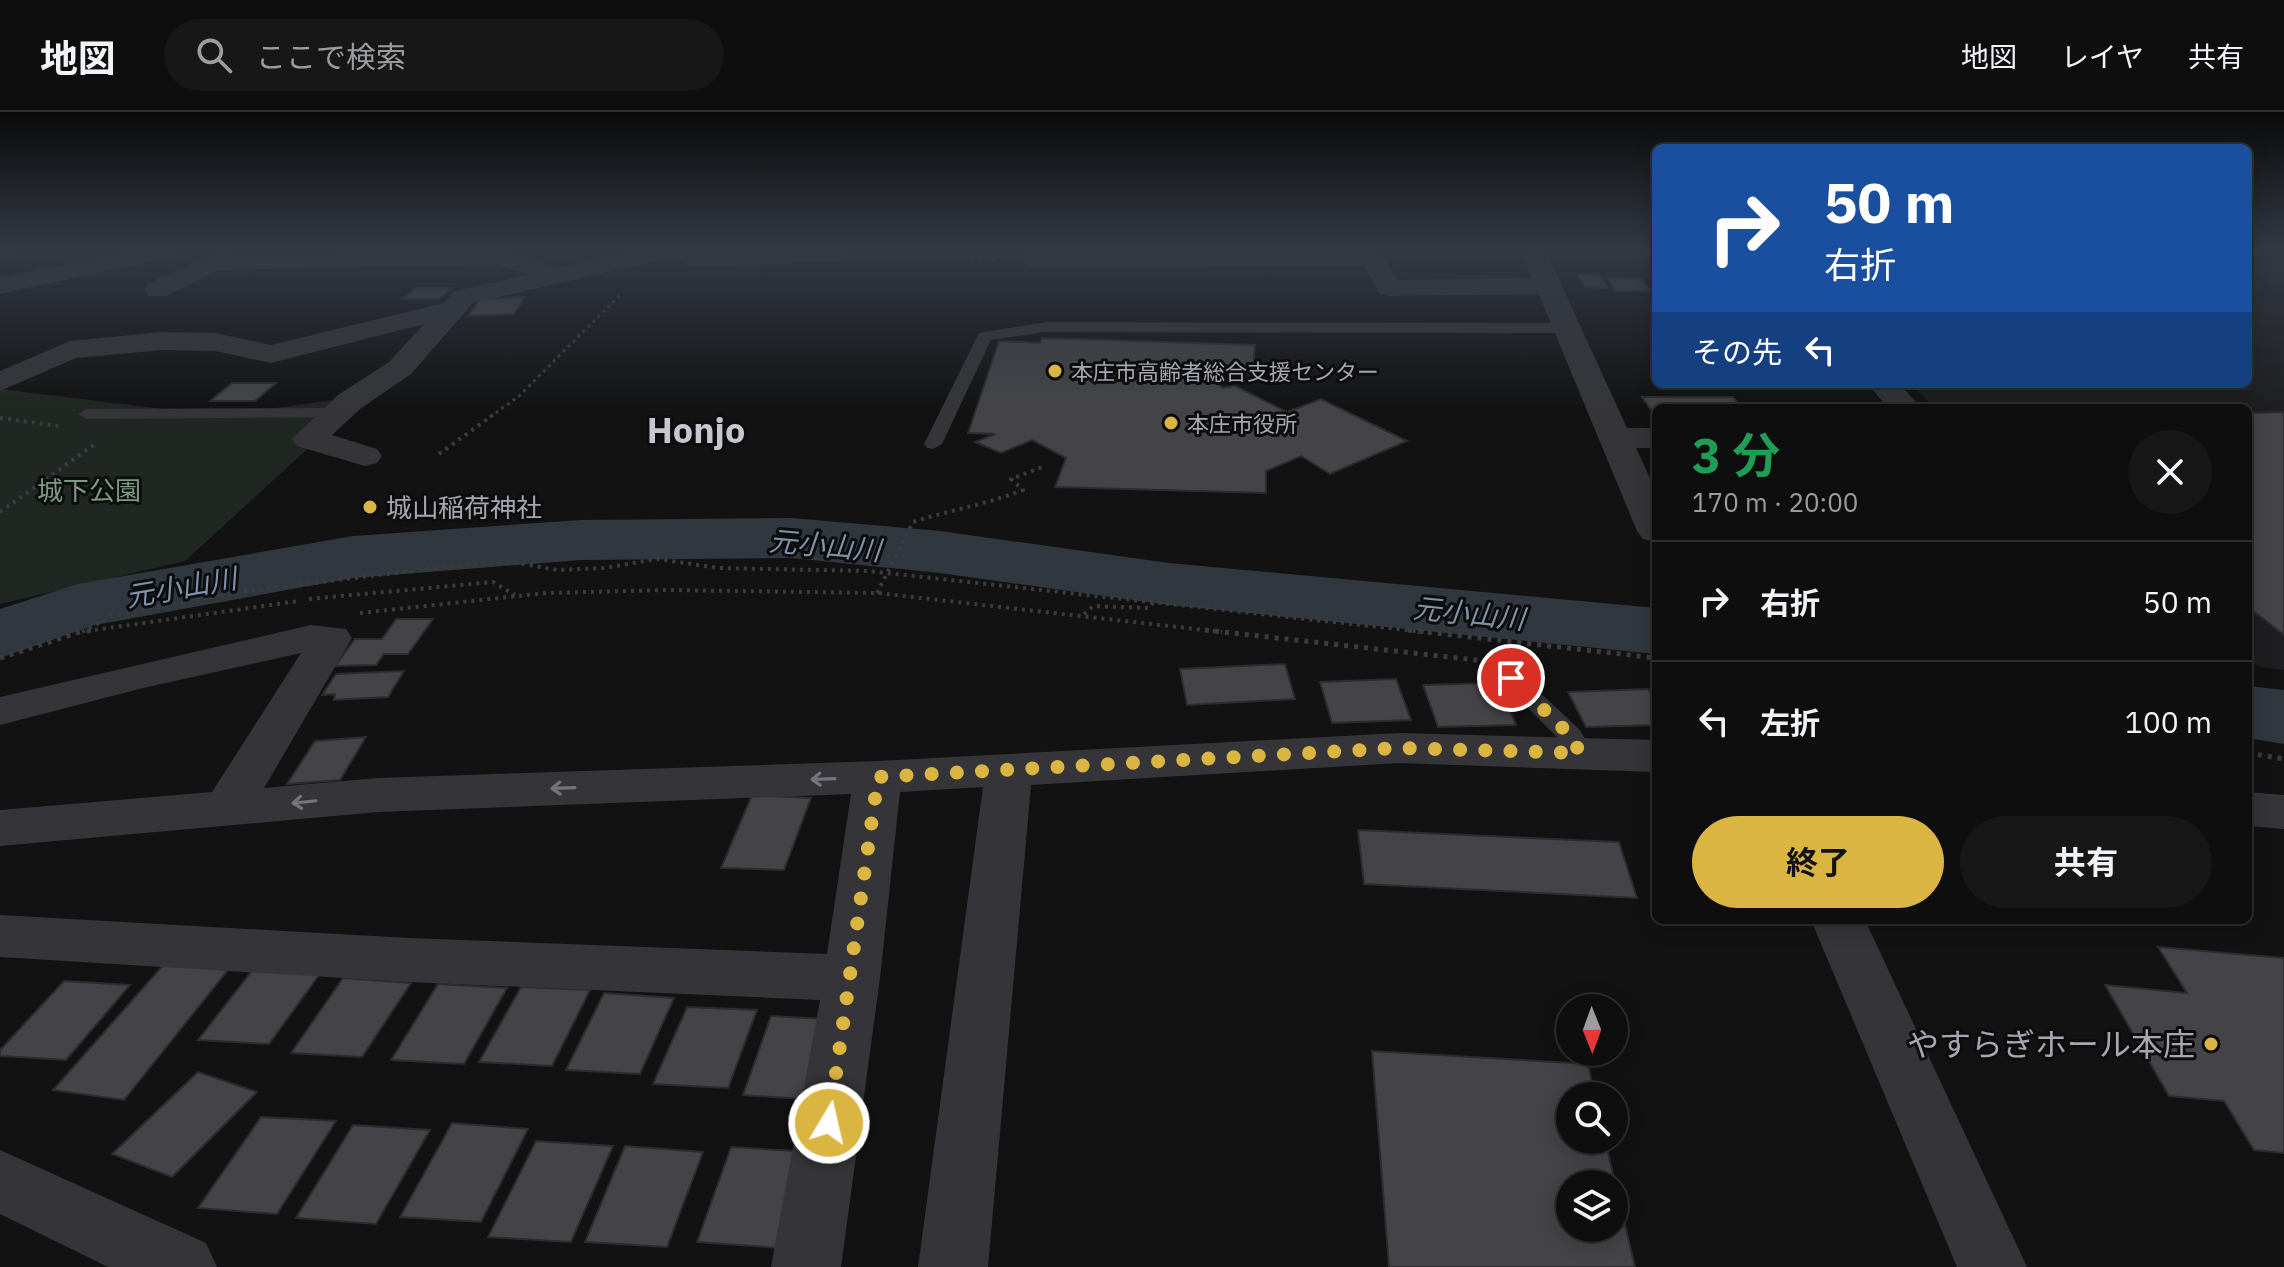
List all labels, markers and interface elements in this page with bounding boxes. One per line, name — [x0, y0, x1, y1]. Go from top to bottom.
search box — [164, 19, 724, 91]
text: 地図 — [40, 33, 116, 82]
icon: search — [192, 33, 236, 77]
text: ここで検索 — [256, 37, 406, 76]
text: 地図 — [1961, 38, 2017, 75]
text: レイヤ — [2061, 38, 2144, 75]
text: 共有 — [2188, 38, 2244, 75]
text: 50 m — [1824, 166, 1954, 238]
icon: right — [1692, 176, 1796, 280]
text: 右折 — [1824, 241, 1896, 288]
icon: left — [1798, 328, 1842, 372]
text: その先 — [1692, 332, 1782, 371]
place label: 本庄市高齢者総合支援センター — [1071, 357, 1379, 386]
marker: 本庄市高齢者総合支援センター — [1046, 362, 1064, 380]
district label: Honjo — [647, 406, 745, 453]
place label: 本庄市役所 — [1187, 409, 1297, 438]
marker: 本庄市役所 — [1162, 414, 1180, 432]
text: 3 分 — [1692, 424, 1780, 486]
button: close — [2128, 430, 2212, 514]
park label: 城下公園 — [37, 473, 141, 507]
text: 170 m · 20:00 — [1692, 485, 1858, 519]
place label: 城山稲荷神社 — [386, 490, 542, 524]
marker: 城山稲荷神社 — [361, 498, 379, 516]
water label: 元小山川 — [768, 522, 885, 569]
water label: 元小山川 — [123, 559, 242, 615]
icon: right — [1692, 579, 1736, 623]
text: 50 m — [2143, 582, 2212, 621]
text: 右折 — [1760, 583, 1820, 622]
water label: 元小山川 — [1411, 589, 1530, 638]
pin — [1477, 644, 1545, 712]
icon: arrive — [1489, 656, 1533, 700]
icon: left — [1692, 699, 1736, 743]
text: 100 m — [2125, 702, 2212, 741]
text: 左折 — [1760, 703, 1820, 742]
one-way arrow — [810, 771, 837, 786]
one-way arrow — [550, 781, 577, 796]
one-way arrow — [291, 795, 318, 810]
button: 終了 — [1692, 816, 1944, 908]
button: 共有 — [1960, 816, 2212, 908]
north arrow — [1556, 994, 1628, 1066]
map controls — [1556, 994, 1628, 1242]
place label: やすらぎホール本庄 — [1907, 1023, 2195, 1065]
marker: やすらぎホール本庄 — [2202, 1035, 2220, 1053]
position arrow — [787, 1081, 871, 1165]
button: search — [1556, 1082, 1628, 1154]
button: layers — [1556, 1170, 1628, 1242]

